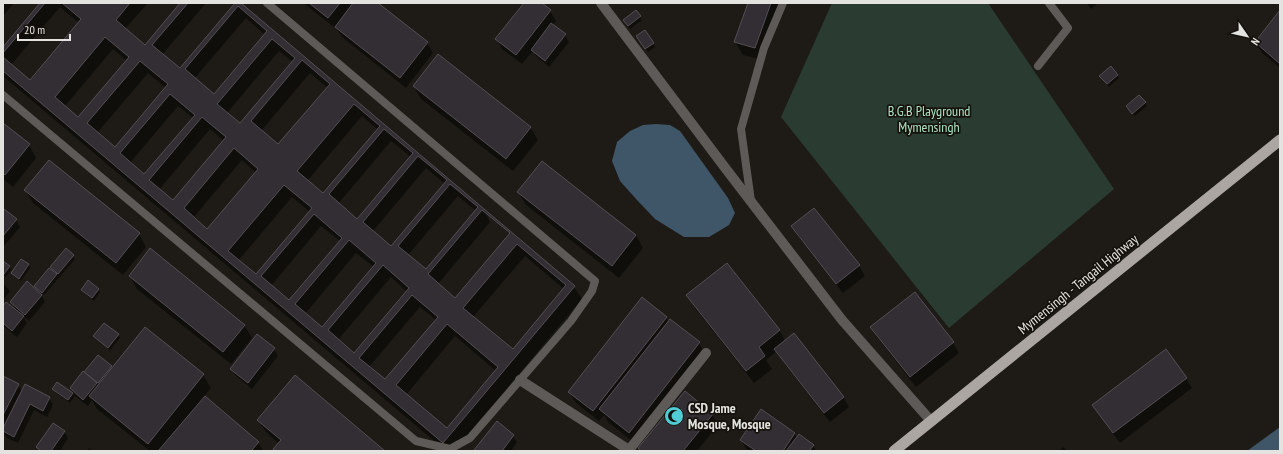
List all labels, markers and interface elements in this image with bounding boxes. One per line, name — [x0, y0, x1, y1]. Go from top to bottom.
scale bar — [18, 16, 70, 42]
north arrow — [1227, 16, 1267, 56]
text: 20 m — [24, 22, 45, 37]
text: N — [1248, 35, 1263, 48]
park label: B.G.B Playground Mymensingh — [888, 102, 970, 136]
street label: Mymensingh - Tangail Highway — [1014, 229, 1142, 338]
place label: CSD Jame Mosque, Mosque — [688, 399, 771, 433]
mosque icon: CSD Jame Mosque, Mosque — [663, 405, 685, 427]

